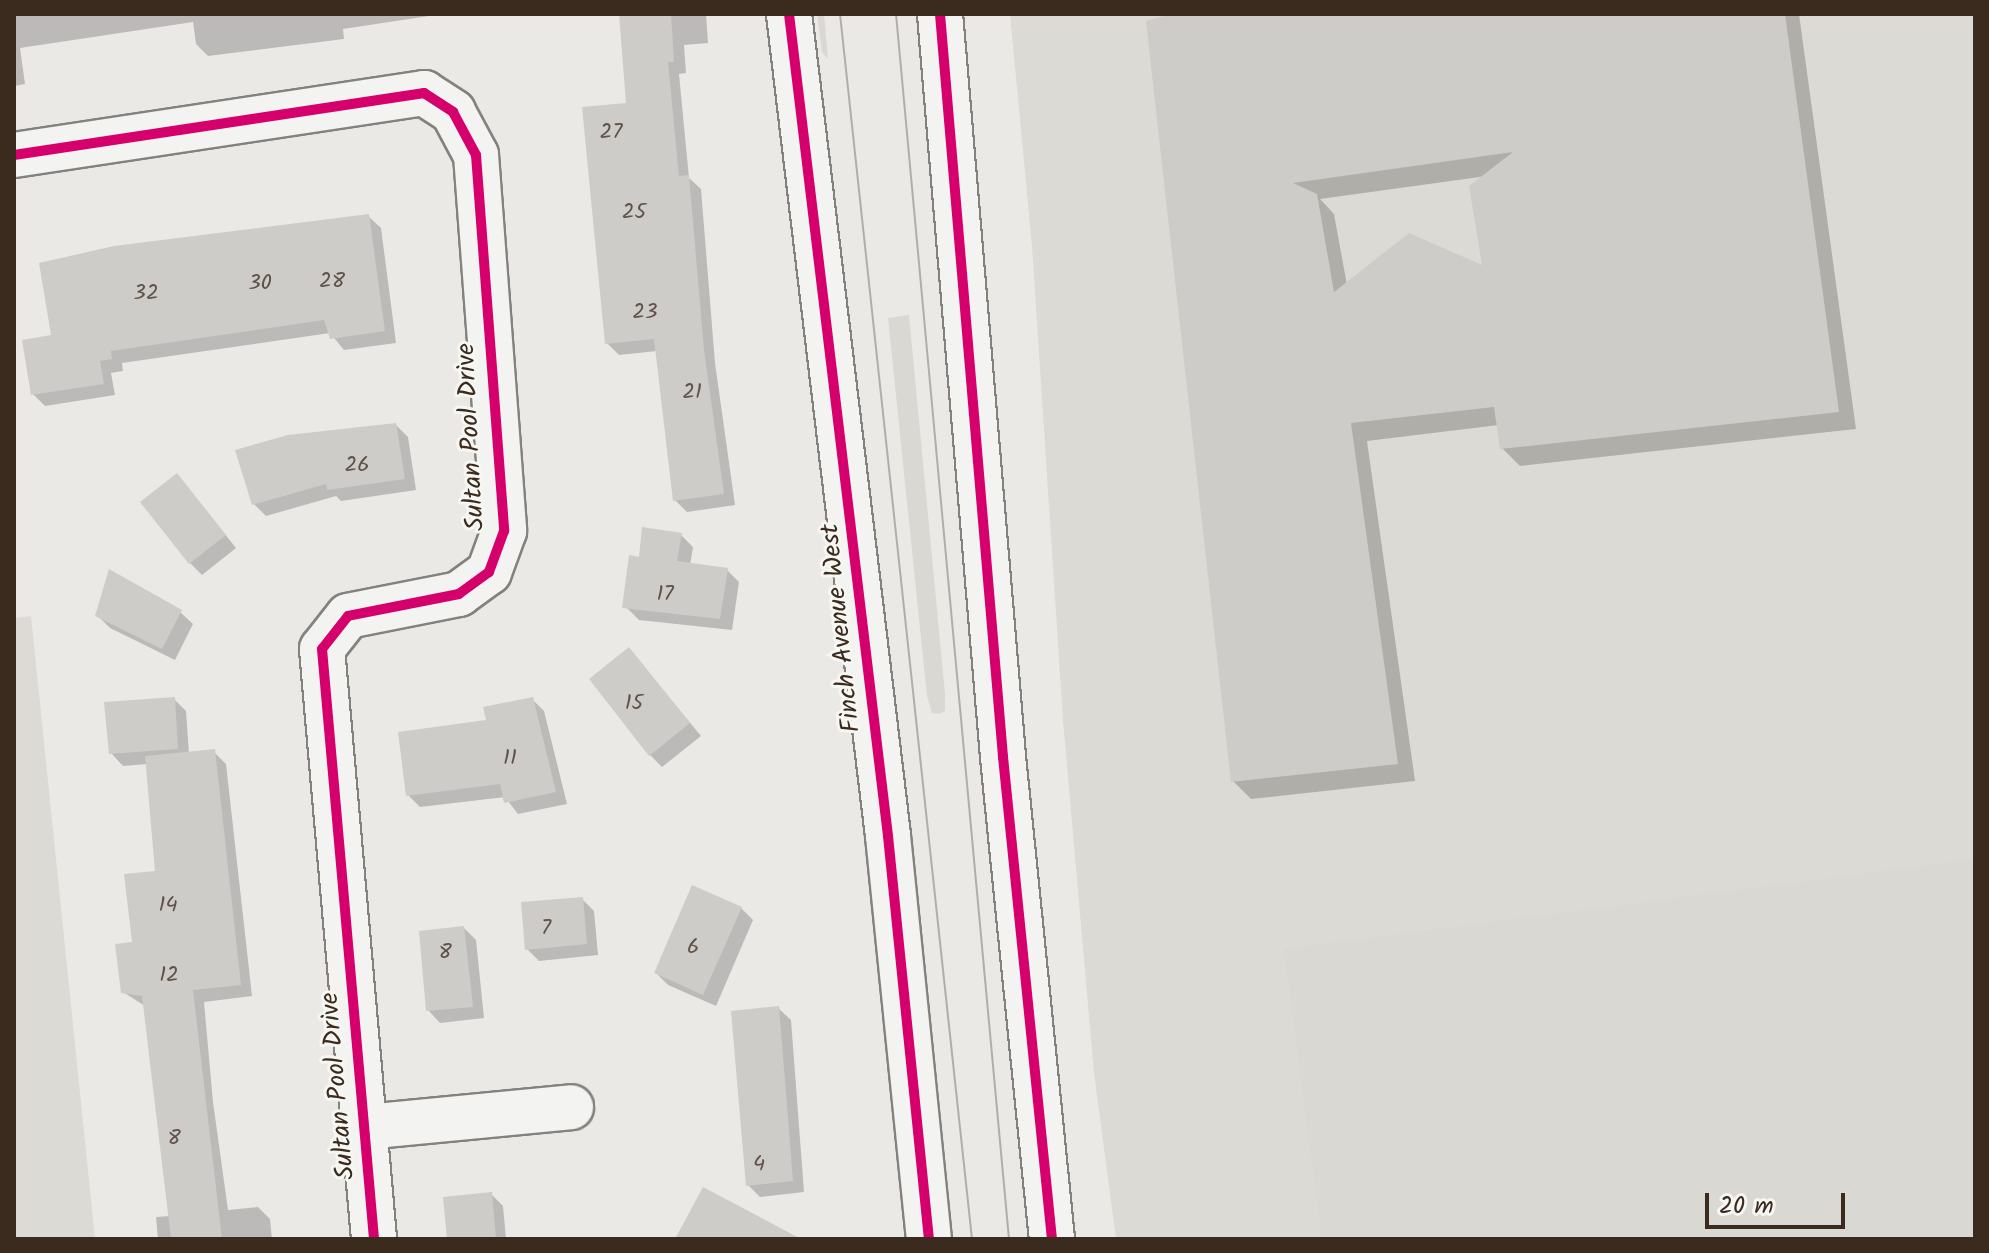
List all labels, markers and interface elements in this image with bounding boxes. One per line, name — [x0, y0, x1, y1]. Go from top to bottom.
house number: 27 — [600, 120, 622, 146]
house number: 25 — [622, 200, 646, 226]
house number: 28 — [319, 269, 345, 295]
house number: 30 — [248, 271, 272, 297]
house number: 32 — [133, 281, 159, 307]
house number: 23 — [632, 300, 658, 326]
street label: Sultan Pool Drive — [452, 342, 492, 532]
house number: 21 — [682, 380, 702, 406]
house number: 26 — [344, 453, 370, 479]
street label: Finch Avenue West — [816, 522, 868, 734]
house number: 17 — [656, 582, 674, 608]
house number: 15 — [625, 691, 643, 717]
house number: 11 — [503, 746, 517, 772]
house number: 14 — [158, 893, 178, 919]
house number: 7 — [541, 916, 551, 942]
house number: 6 — [687, 935, 699, 961]
house number: 8 — [438, 940, 452, 966]
house number: 12 — [159, 963, 179, 989]
street label: Sultan Pool Drive — [315, 991, 363, 1181]
house number: 8 — [167, 1126, 181, 1152]
house number: 4 — [753, 1152, 765, 1178]
scale bar — [1709, 1177, 1849, 1227]
text: 20 m — [1719, 1187, 1774, 1226]

